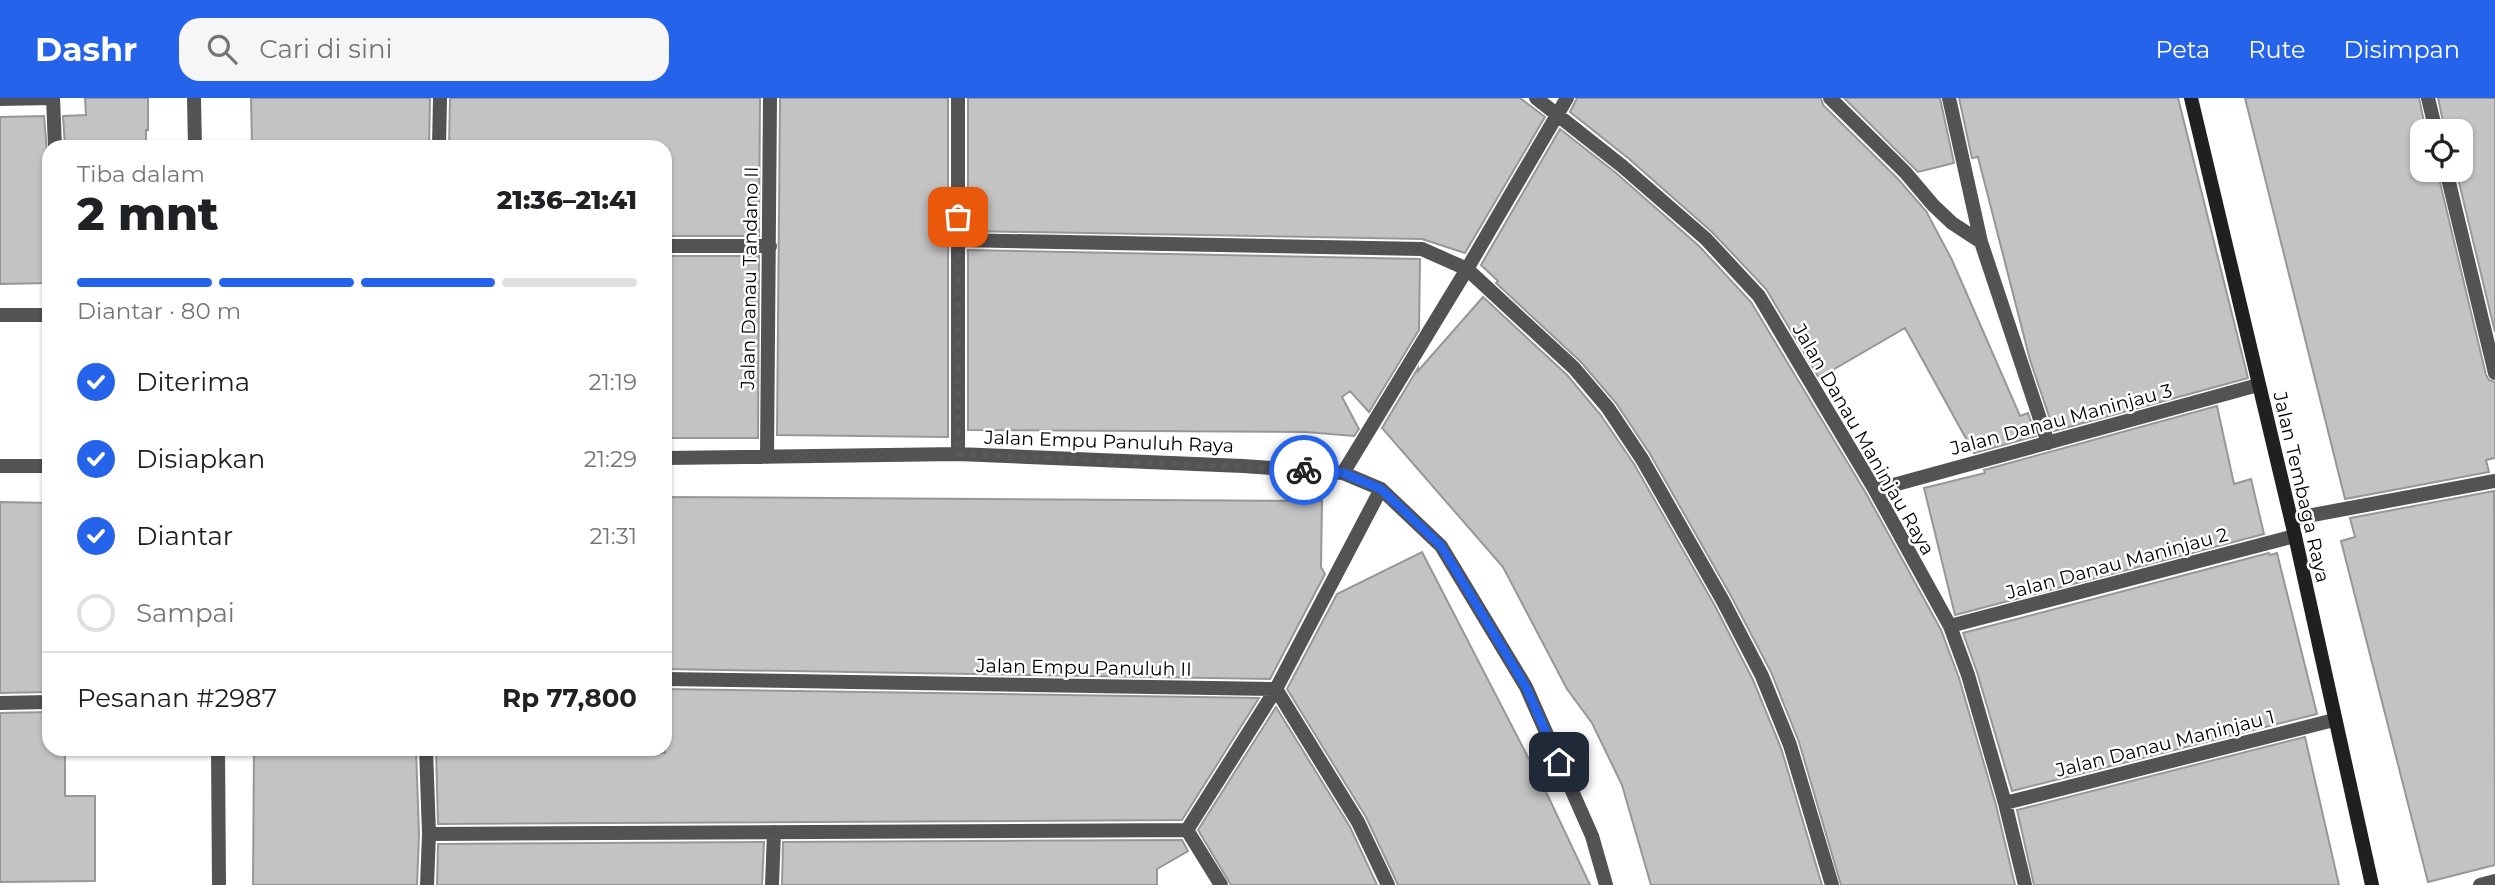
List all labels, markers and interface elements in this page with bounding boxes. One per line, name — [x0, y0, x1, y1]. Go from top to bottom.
search box — [179, 18, 669, 81]
text: Dashr — [35, 29, 137, 69]
icon: search — [203, 30, 241, 68]
text: Cari di sini — [259, 33, 392, 65]
text: Peta — [2155, 35, 2210, 64]
text: Rute — [2248, 35, 2306, 64]
text: Disimpan — [2344, 35, 2460, 64]
map controls — [2410, 119, 2473, 182]
button: locate — [2410, 119, 2473, 182]
text: Tiba dalam — [77, 160, 205, 188]
street label: Jalan Danau Tandano II — [736, 166, 763, 391]
text: 21:36–21:41 — [497, 184, 637, 216]
text: 2 mnt — [77, 185, 219, 242]
pin — [928, 187, 988, 247]
icon: bag — [939, 198, 977, 236]
text: Diantar · 80 m — [77, 297, 241, 325]
street label: Jalan Danau Maninjau Raya — [1787, 319, 1939, 559]
icon: check — [77, 363, 115, 401]
text: Diterima — [136, 366, 250, 398]
text: 21:19 — [588, 368, 637, 396]
street label: Jalan Danau Maninjau 3 — [1947, 379, 2175, 460]
street label: Jalan Tembaga Raya — [2268, 388, 2335, 585]
street label: Jalan Empu Panuluh Raya — [983, 426, 1234, 457]
courier — [1269, 435, 1339, 505]
icon: check — [77, 440, 115, 478]
text: Disiapkan — [136, 443, 265, 475]
text: 21:29 — [584, 445, 637, 473]
icon: bike — [1285, 451, 1323, 489]
icon: check — [77, 517, 115, 555]
text: Diantar — [136, 520, 233, 552]
text: 21:31 — [589, 522, 637, 550]
street label: Jalan Danau Maninjau 2 — [2003, 523, 2231, 604]
text: Sampai — [136, 597, 235, 629]
street label: Jalan Empu Panuluh II — [975, 654, 1192, 681]
text: Pesanan #2987 — [77, 682, 277, 714]
text: Rp 77,800 — [502, 682, 637, 714]
street label: Jalan Danau Maninjau 1 — [2052, 705, 2277, 782]
pin — [1529, 732, 1589, 792]
icon: home — [1540, 743, 1578, 781]

